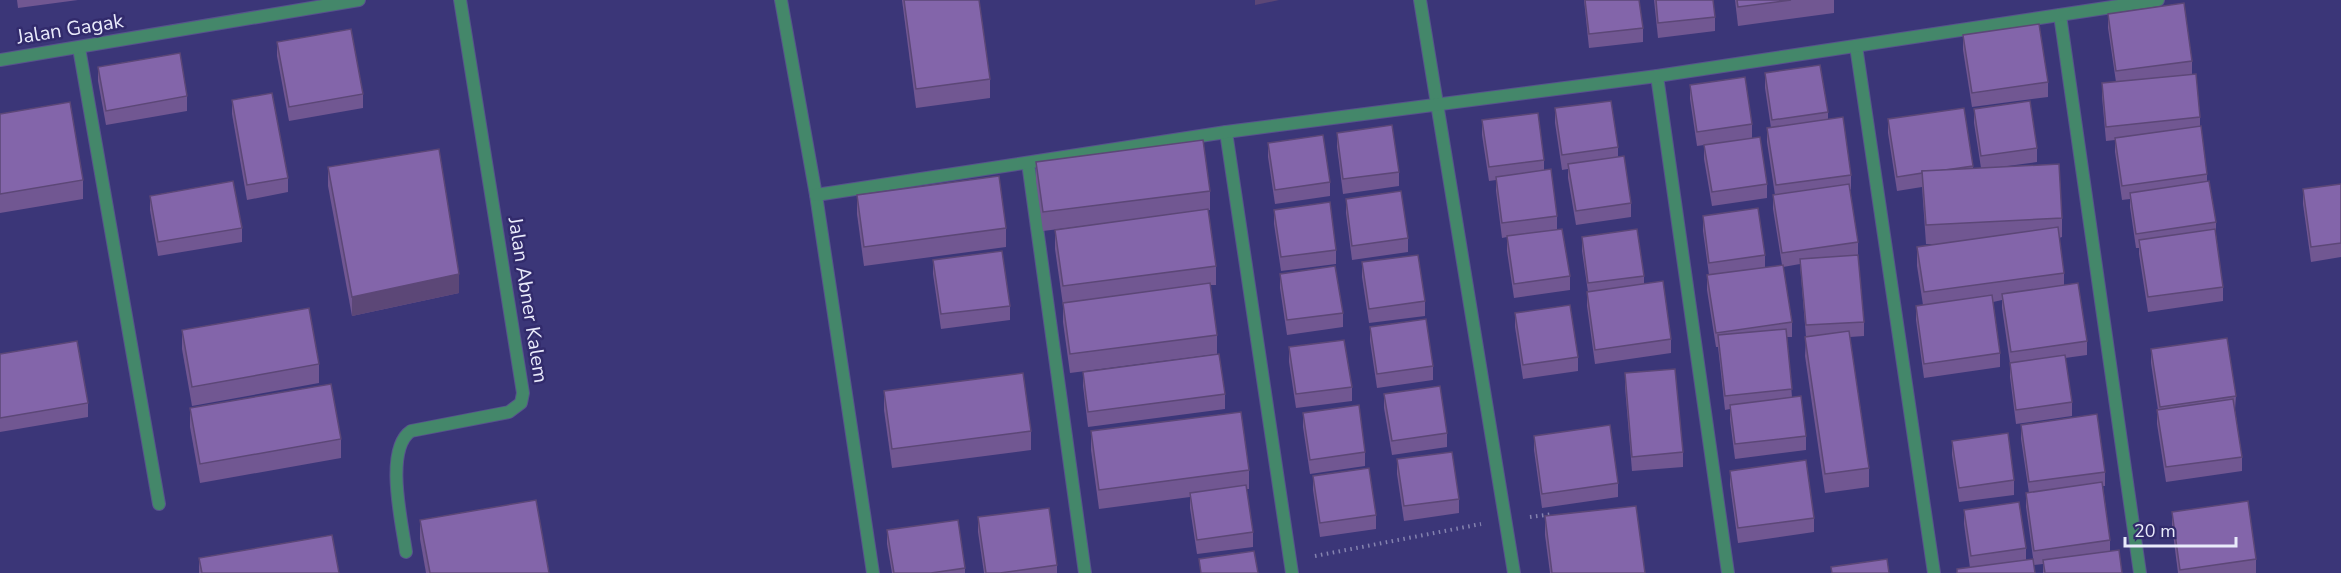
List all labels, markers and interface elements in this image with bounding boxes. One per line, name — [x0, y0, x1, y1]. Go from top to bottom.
street label: Jalan Gagak — [14, 7, 126, 51]
street label: Jalan Abner Kalem — [501, 214, 554, 385]
scale bar — [2125, 510, 2236, 548]
text: 20 m — [2134, 519, 2176, 543]

